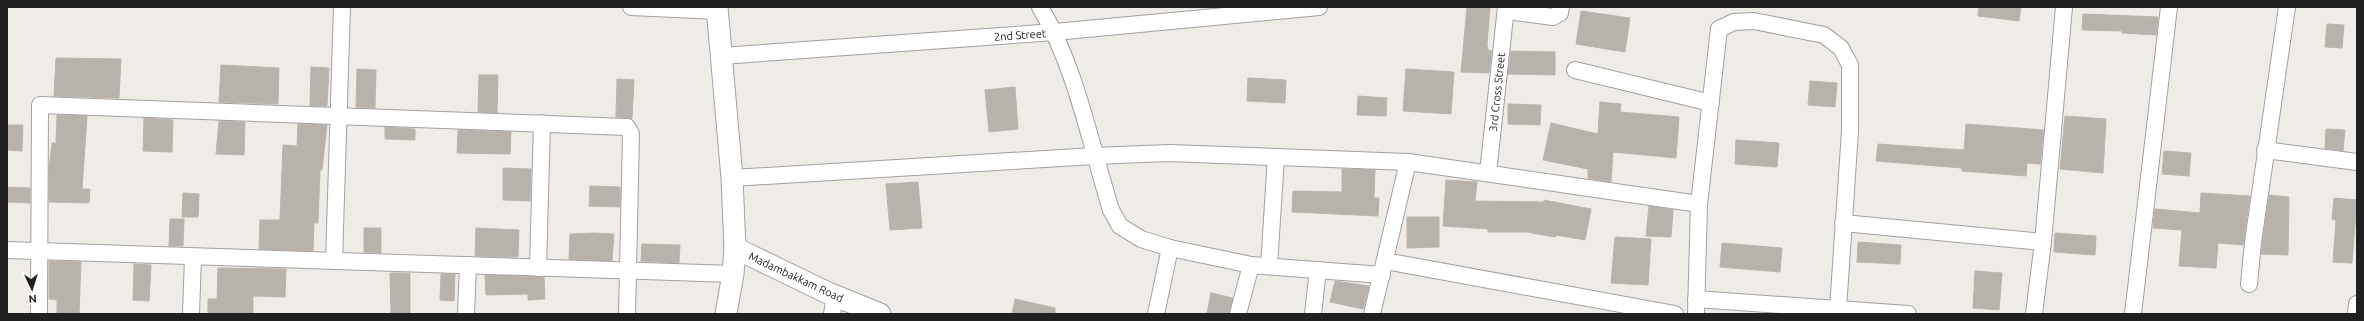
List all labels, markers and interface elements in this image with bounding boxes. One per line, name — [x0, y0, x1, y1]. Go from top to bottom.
street label: 2nd Street — [994, 27, 1047, 43]
street label: 3rd Cross Street — [1487, 51, 1507, 132]
street label: Madambakkam Road — [747, 250, 845, 304]
north arrow — [12, 269, 52, 309]
text: N — [28, 293, 37, 305]

